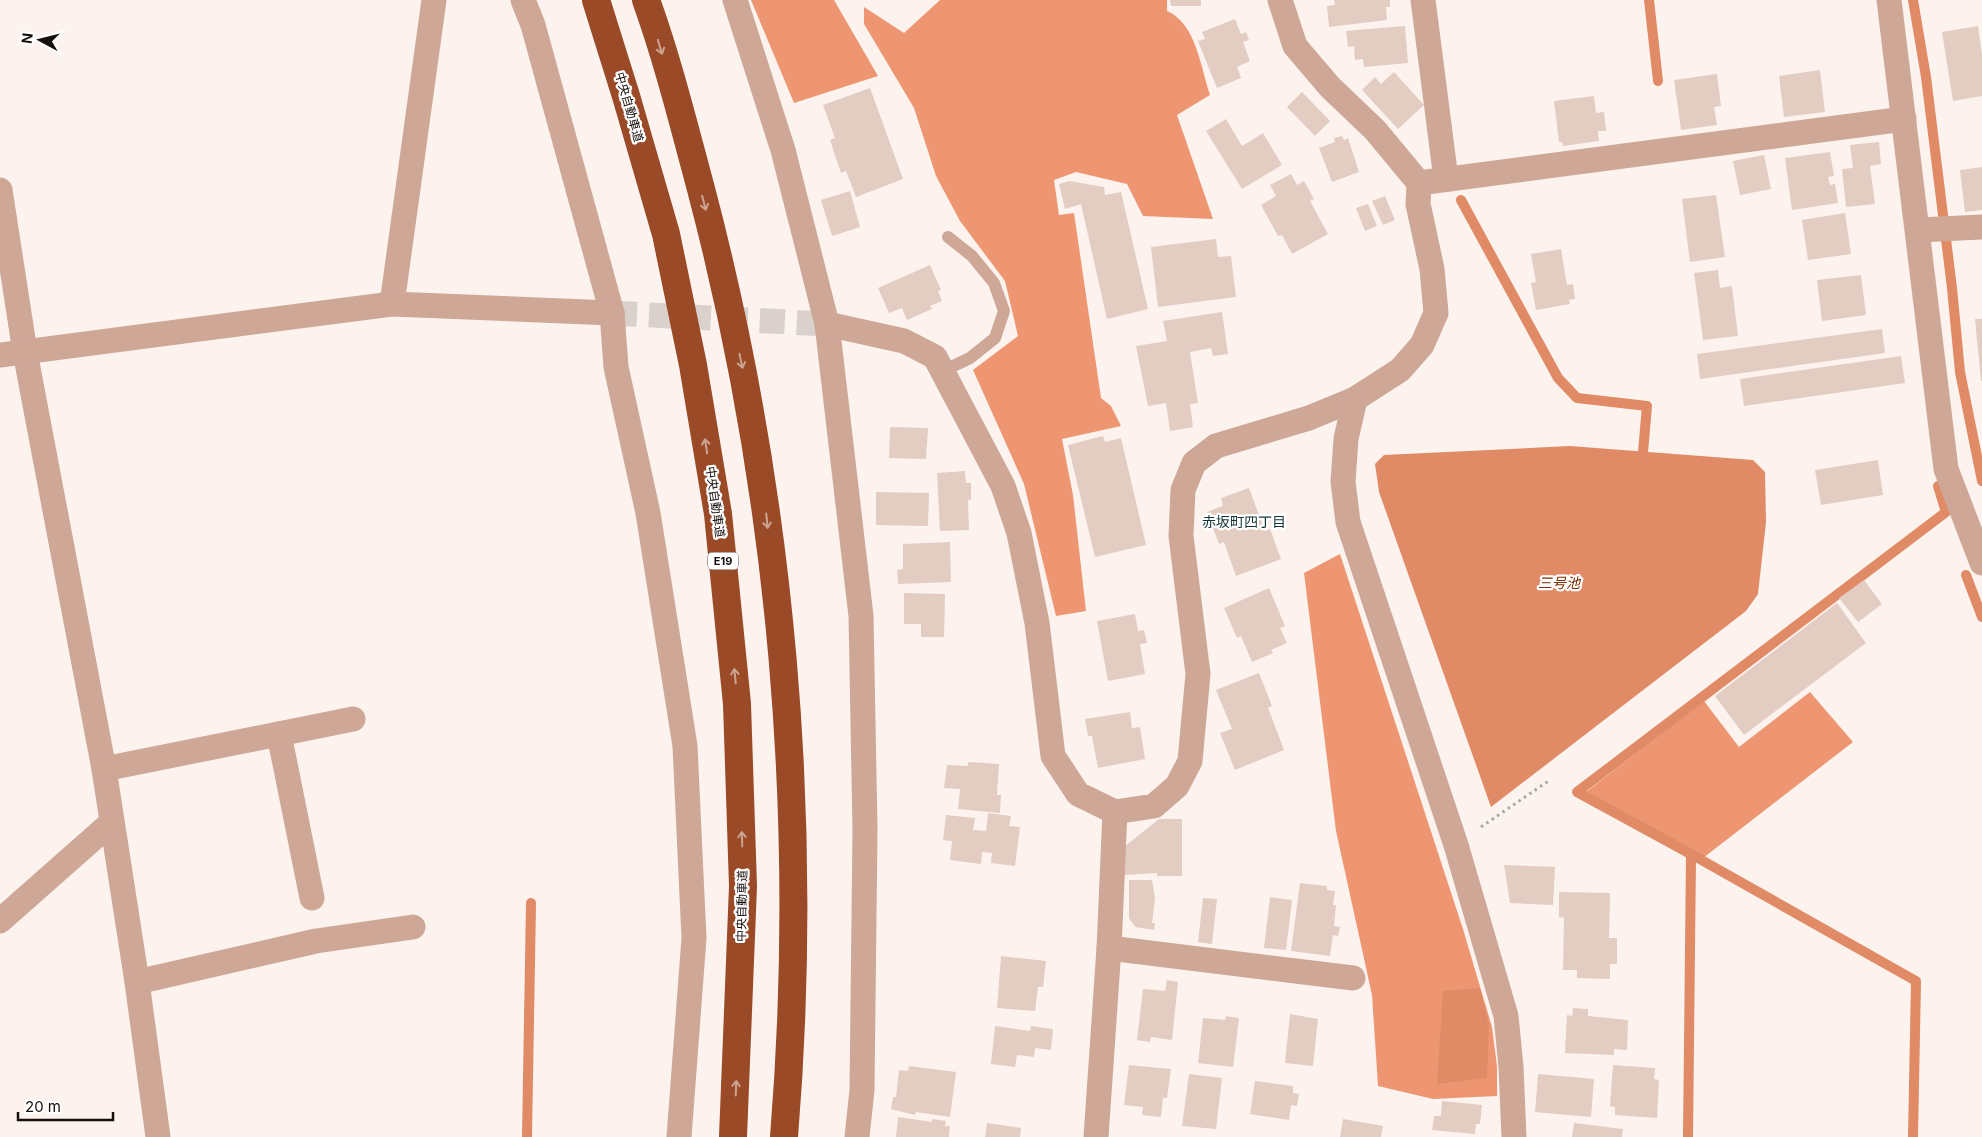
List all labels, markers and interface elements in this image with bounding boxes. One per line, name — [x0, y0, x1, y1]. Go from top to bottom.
north arrow — [15, 15, 65, 65]
text: N — [18, 32, 36, 45]
one-way arrow — [656, 38, 666, 54]
street label: 中央自動車道 — [612, 70, 647, 144]
one-way arrow — [700, 194, 709, 210]
one-way arrow — [737, 353, 746, 369]
one-way arrow — [701, 438, 711, 454]
street label: 中央自動車道 — [703, 465, 728, 539]
one-way arrow — [762, 513, 772, 529]
district label: 赤坂町四丁目 — [1202, 513, 1286, 530]
road number: E19 — [708, 552, 738, 570]
water label: 三号池 — [1538, 574, 1582, 591]
one-way arrow — [730, 669, 739, 685]
one-way arrow — [737, 831, 746, 847]
street label: 中央自動車道 — [733, 870, 750, 942]
one-way arrow — [731, 1081, 741, 1097]
scale bar — [18, 1090, 112, 1122]
text: 20 m — [25, 1097, 61, 1116]

